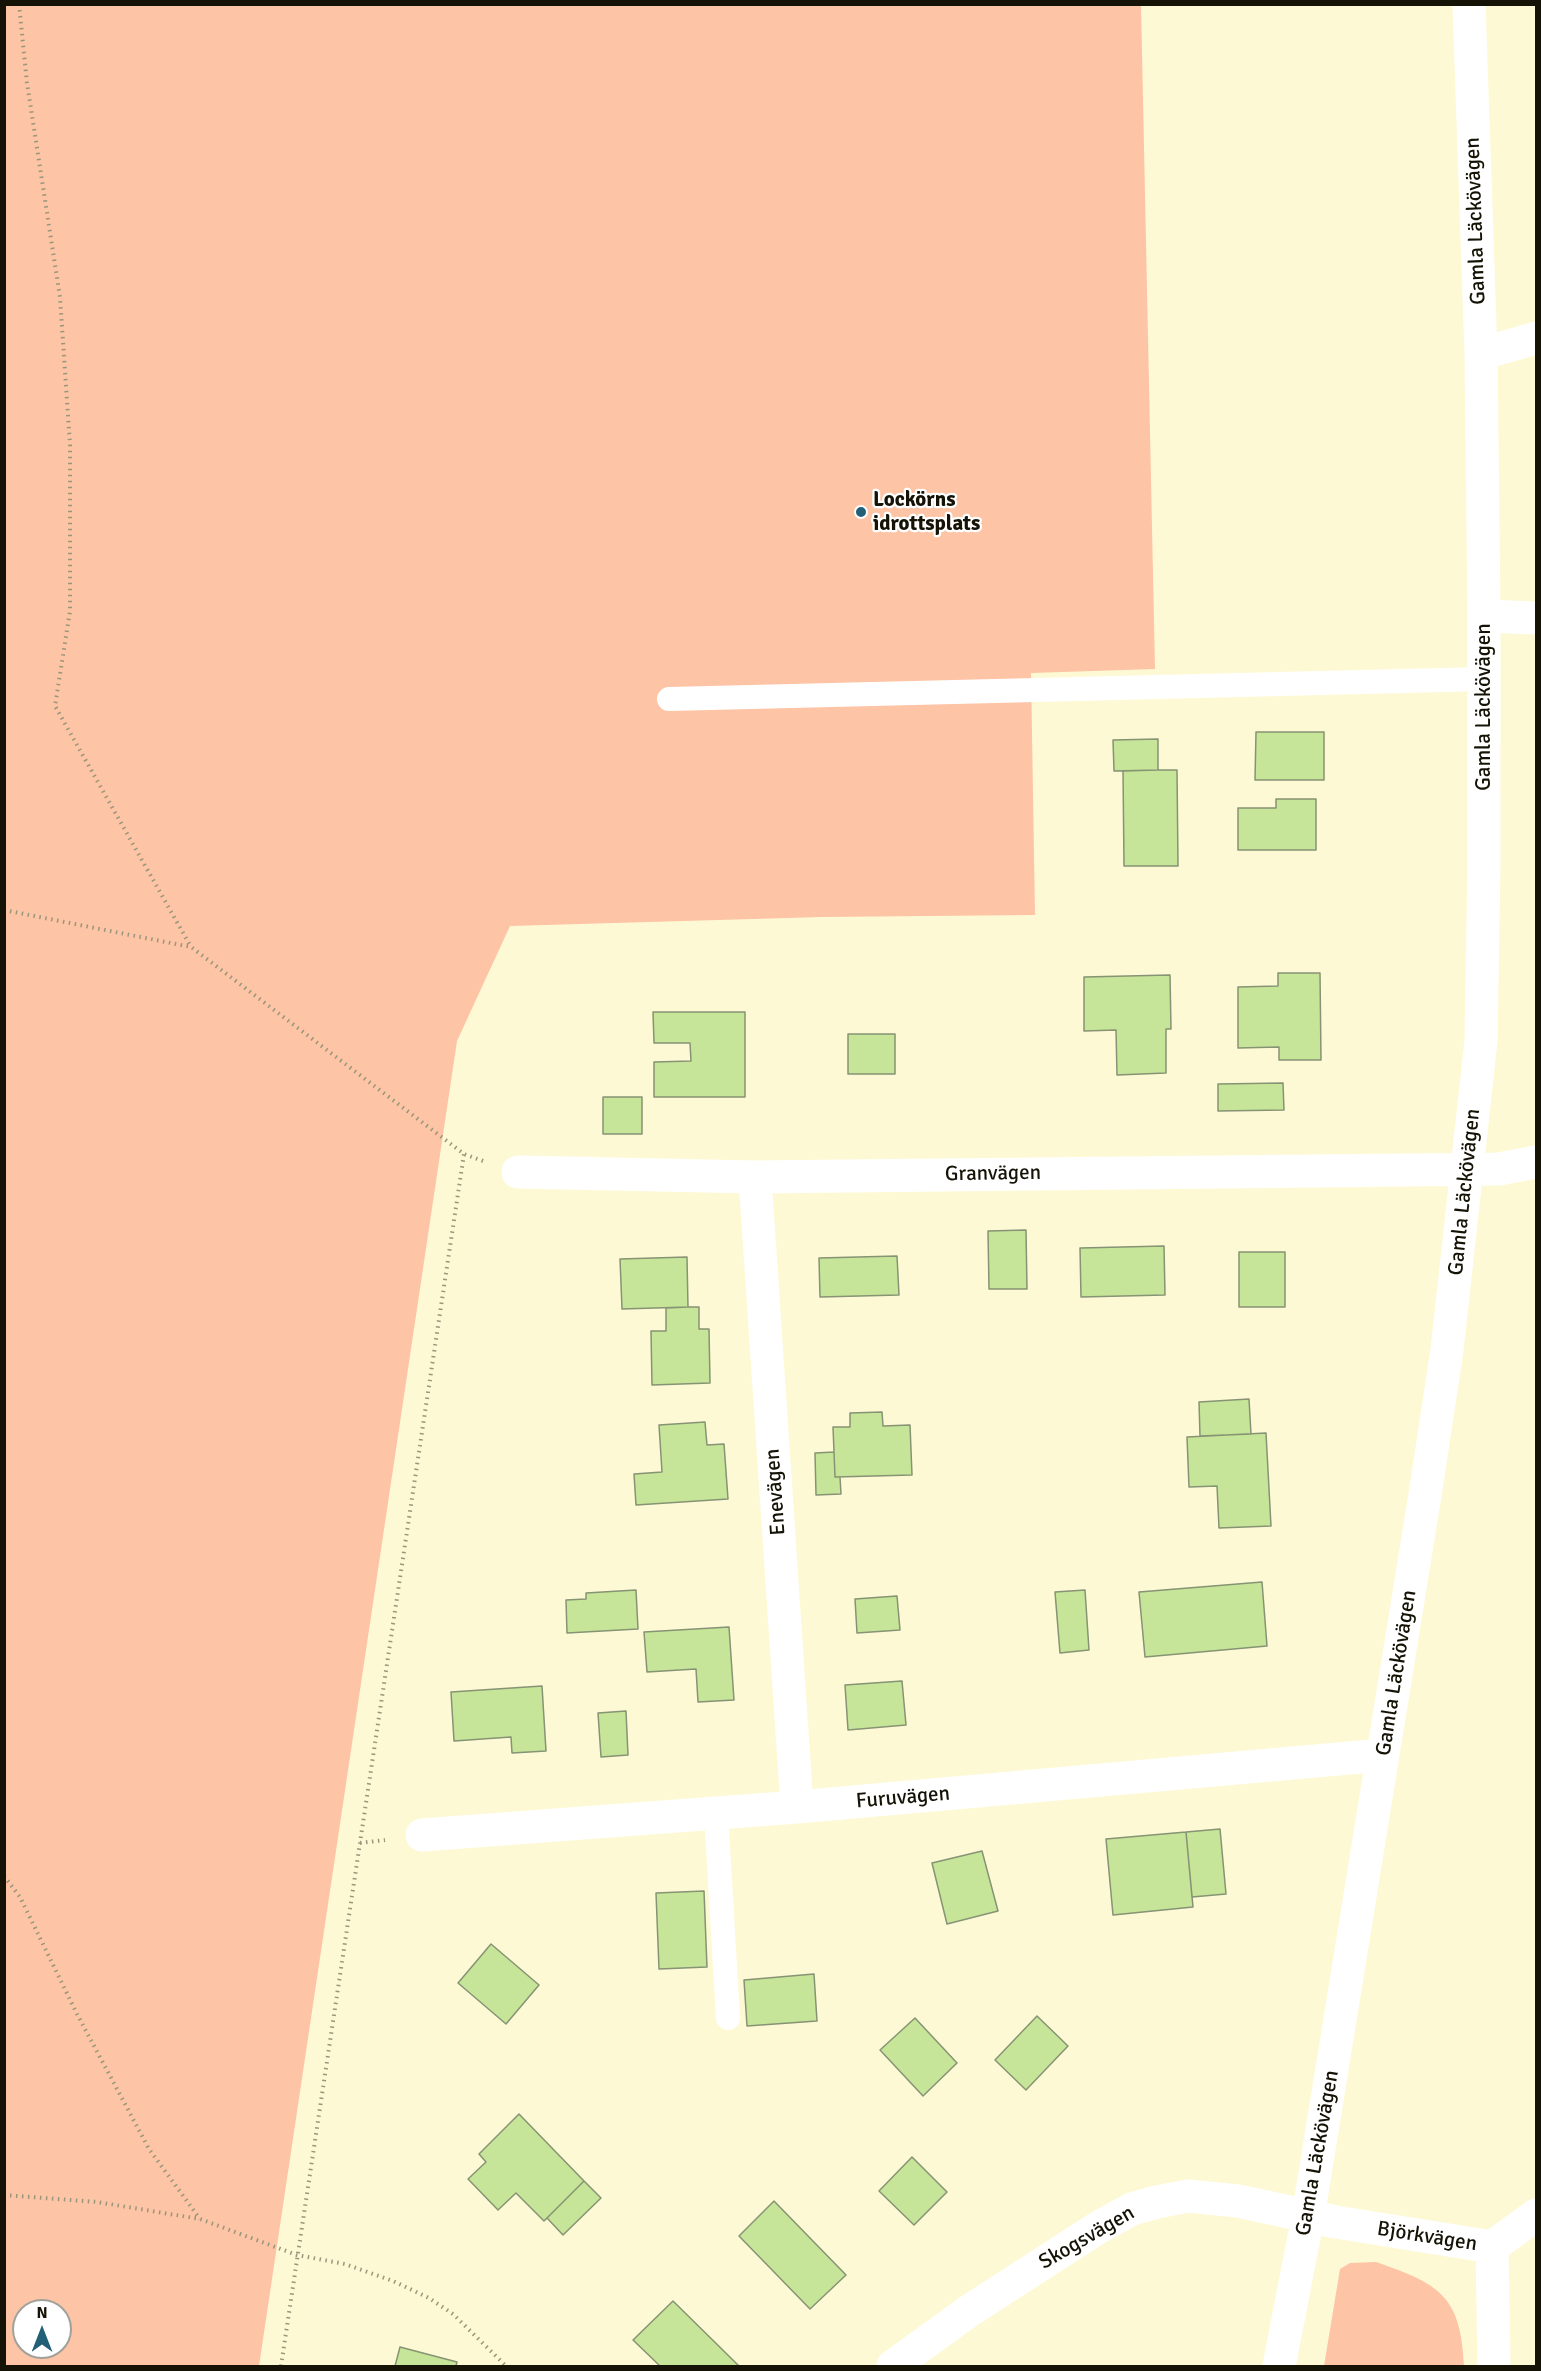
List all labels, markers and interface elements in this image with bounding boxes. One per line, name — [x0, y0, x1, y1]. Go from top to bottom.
street label: Gamla Läckövägen — [1460, 137, 1492, 305]
place label: Lockörns idrottsplats — [873, 487, 980, 537]
marker: Lockörns idrottsplats — [854, 505, 868, 519]
street label: Gamla Läckövägen — [1471, 623, 1497, 791]
street label: Gamla Läckövägen — [1444, 1107, 1486, 1277]
street label: Granvägen — [945, 1161, 1041, 1187]
street label: Enevägen — [760, 1448, 792, 1536]
street label: Gamla Läckövägen — [1371, 1588, 1423, 1758]
street label: Furuvägen — [855, 1781, 951, 1815]
street label: Gamla Läckövägen — [1291, 2068, 1345, 2238]
street label: Skogsvägen — [1035, 2201, 1139, 2275]
street label: Björkvägen — [1375, 2217, 1479, 2257]
north arrow — [12, 2299, 72, 2359]
text: N — [36, 2303, 48, 2323]

